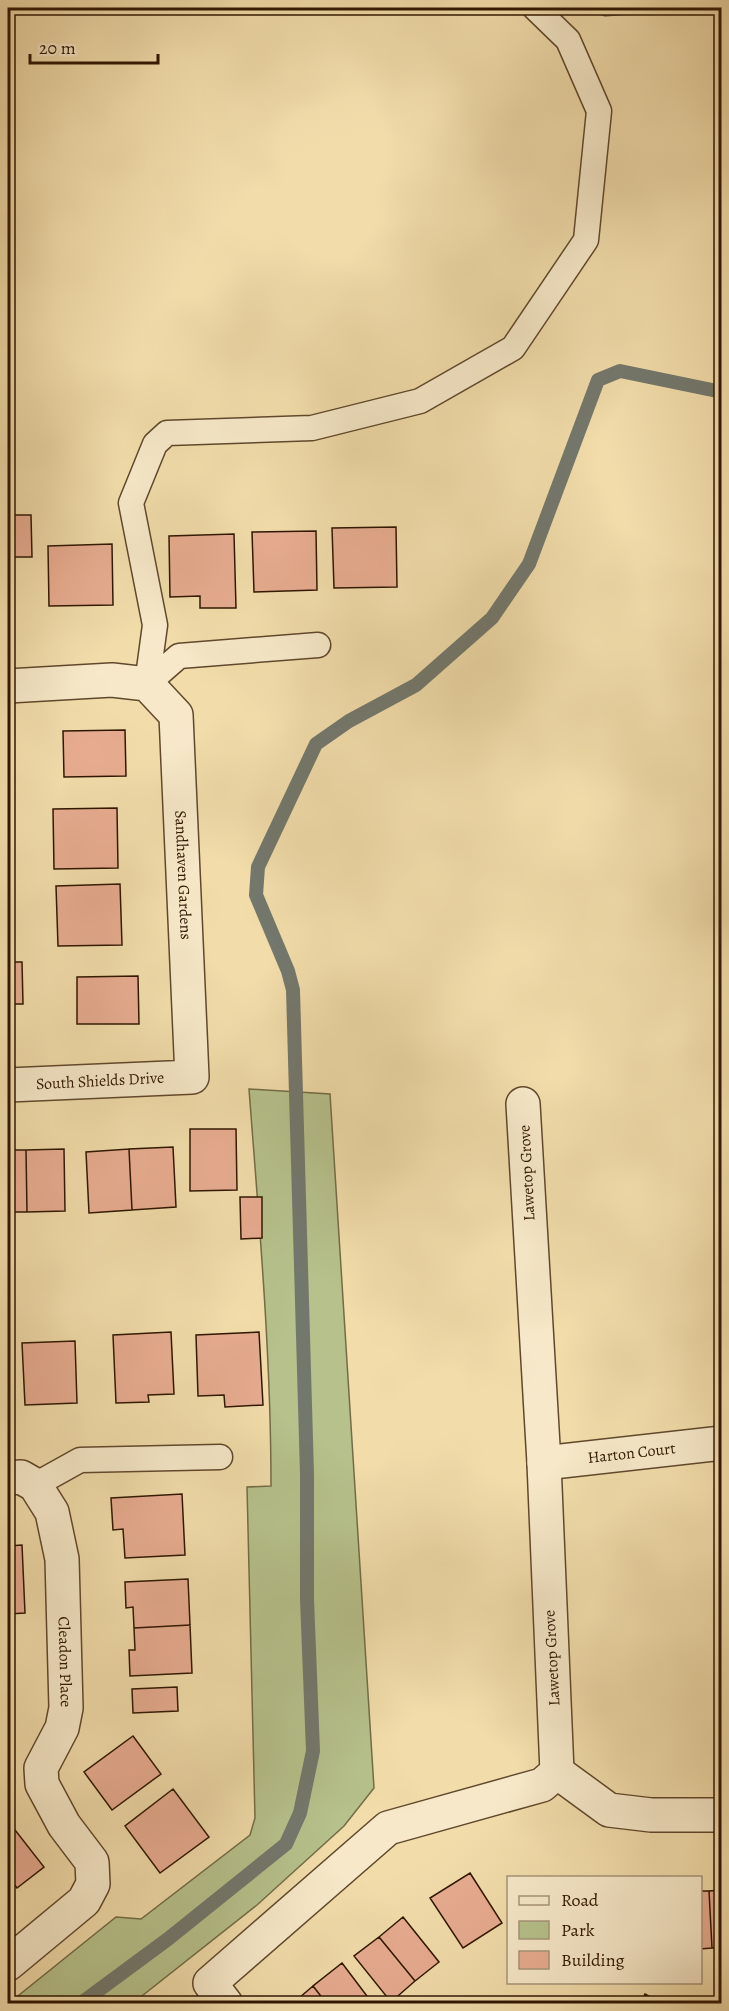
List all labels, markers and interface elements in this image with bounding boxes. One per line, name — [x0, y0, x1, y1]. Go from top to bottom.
scale bar — [30, 27, 158, 65]
text: 20 m — [39, 36, 76, 60]
street label: Sandhaven Gardens — [169, 810, 197, 940]
street label: South Shields Drive — [35, 1067, 165, 1095]
street label: Lawetop Grove — [513, 1124, 541, 1222]
street label: Harton Court — [586, 1437, 677, 1469]
street label: Lawetop Grove — [538, 1609, 566, 1707]
street label: Cleadon Place — [53, 1616, 77, 1708]
legend — [507, 1876, 702, 1984]
text: Road — [561, 1888, 599, 1912]
text: Park — [561, 1918, 595, 1942]
text: Building — [561, 1948, 625, 1972]

